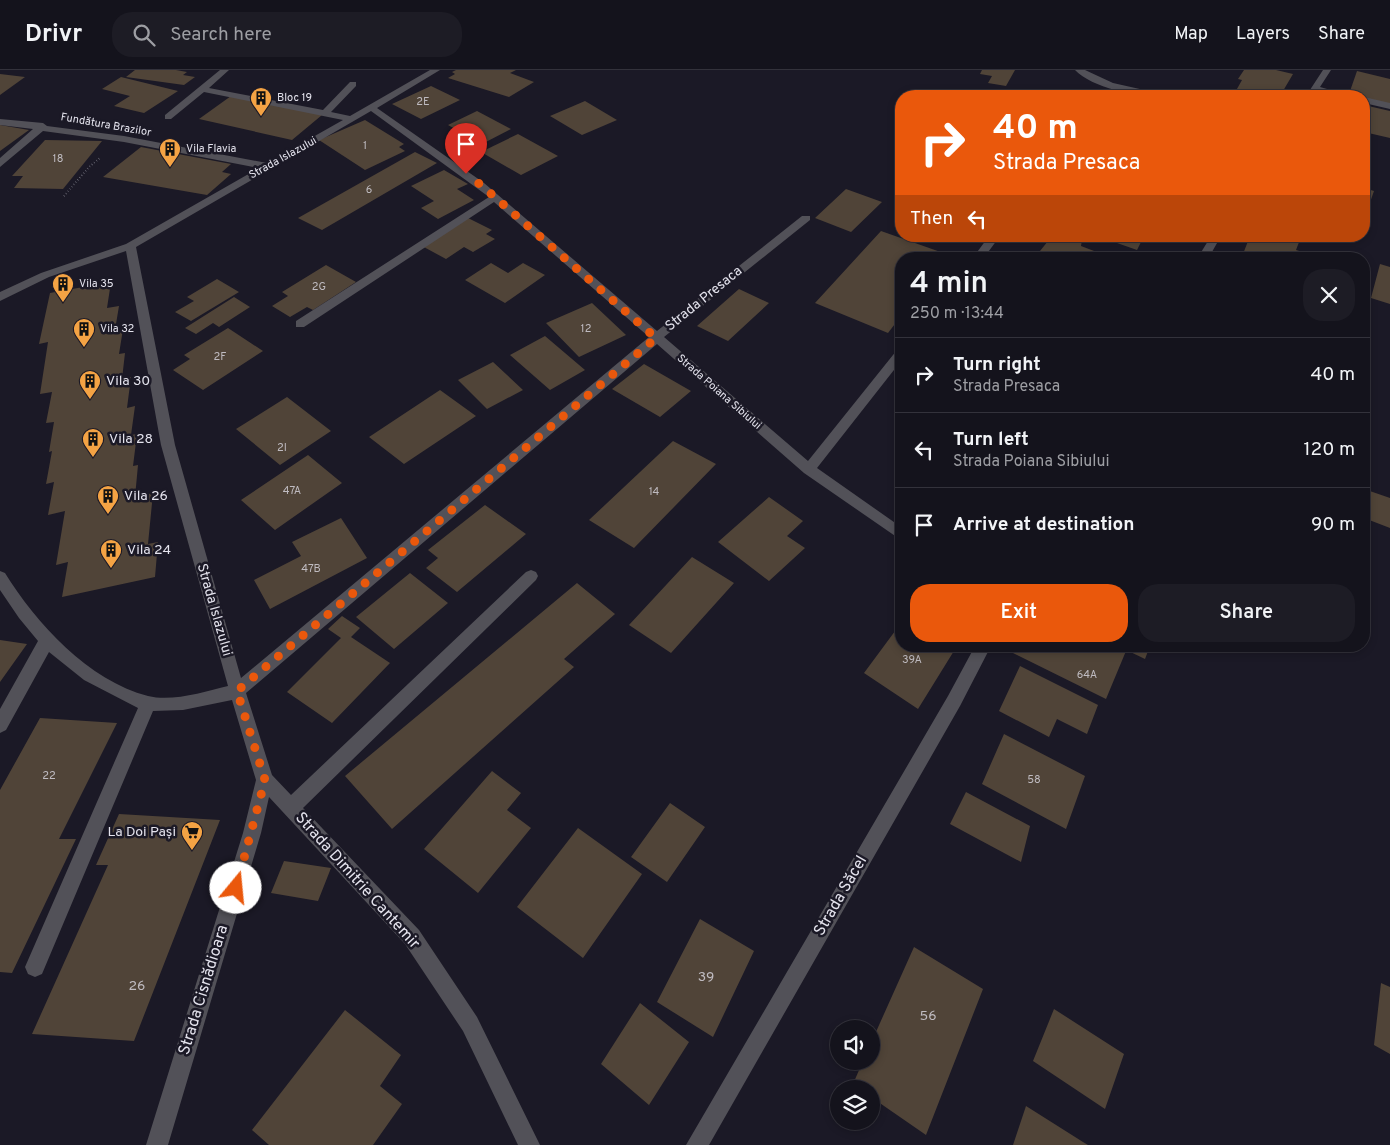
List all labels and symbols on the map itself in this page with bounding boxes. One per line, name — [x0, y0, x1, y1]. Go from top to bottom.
building icon: Bloc 19 — [249, 86, 273, 117]
place label: Bloc 19 — [277, 91, 312, 105]
house number: 2E — [416, 95, 430, 109]
street label: Fundătura Brazilor — [60, 110, 153, 140]
pin — [445, 123, 487, 174]
street label: Strada Islazului — [247, 134, 319, 182]
building icon: Vila Flavia — [158, 137, 182, 168]
house number: 1 — [363, 139, 367, 153]
place label: Vila Flavia — [186, 142, 236, 156]
house number: 18 — [53, 152, 63, 166]
house number: 6 — [366, 183, 372, 197]
street label: Strada Presaca — [662, 263, 746, 335]
building icon: Vila 35 — [51, 272, 75, 303]
place label: Vila 35 — [79, 277, 114, 291]
house number: 2G — [312, 280, 326, 294]
building icon: Vila 32 — [72, 317, 96, 348]
place label: Vila 32 — [100, 322, 134, 336]
house number: 12 — [581, 322, 591, 336]
house number: 2F — [214, 350, 226, 364]
street label: Strada Poiana Sibiului — [674, 351, 764, 433]
building icon: Vila 30 — [78, 369, 102, 400]
place label: Vila 30 — [106, 373, 150, 390]
building icon: Vila 28 — [81, 427, 105, 458]
place label: Vila 28 — [109, 431, 153, 448]
house number: 2I — [277, 441, 287, 455]
building icon: Vila 26 — [96, 484, 120, 515]
house number: 47A — [283, 484, 301, 498]
house number: 14 — [649, 485, 660, 499]
place label: Vila 26 — [124, 488, 168, 505]
building icon: Vila 24 — [99, 538, 123, 569]
place label: Vila 24 — [127, 542, 171, 559]
street label: Strada Islazului — [193, 562, 235, 658]
house number: 47B — [301, 562, 321, 576]
house number: 39A — [902, 653, 922, 667]
house number: 64A — [1077, 668, 1097, 682]
house number: 22 — [42, 769, 56, 783]
house number: 58 — [1027, 773, 1041, 787]
street label: Strada Dimitrie Cantemir — [290, 808, 424, 954]
supermarket icon: La Doi Pași — [180, 820, 204, 851]
place label: La Doi Pași — [107, 824, 176, 841]
street label: Strada Săcel — [810, 852, 872, 940]
position arrow — [209, 861, 261, 913]
street label: Strada Cisnădioara — [175, 922, 233, 1058]
house number: 39 — [698, 969, 714, 986]
house number: 26 — [129, 978, 145, 995]
house number: 56 — [919, 1008, 937, 1025]

